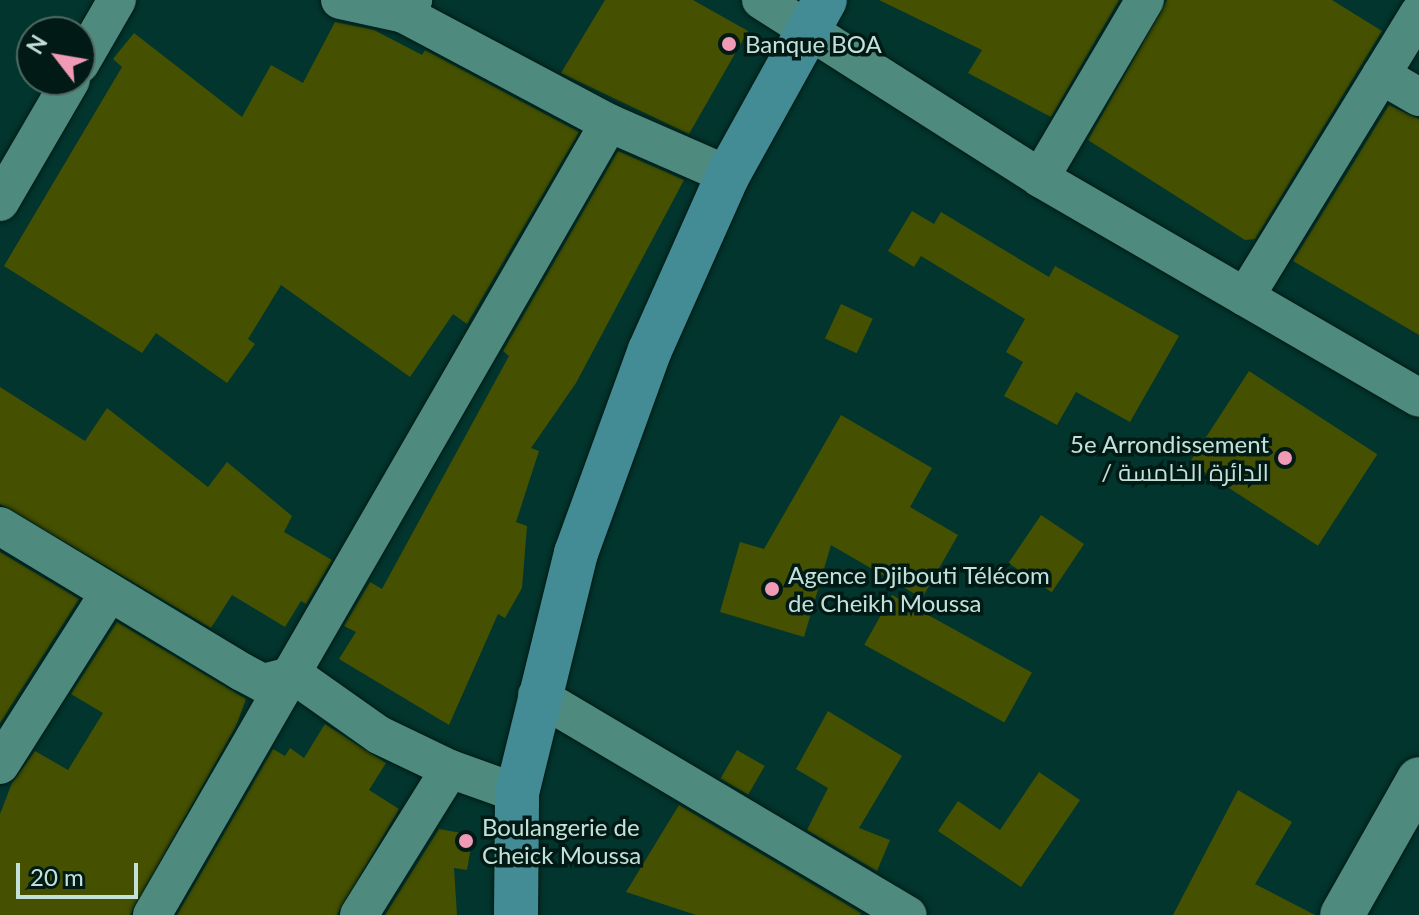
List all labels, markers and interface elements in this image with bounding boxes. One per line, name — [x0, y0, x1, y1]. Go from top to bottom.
north arrow — [16, 16, 96, 96]
text: N — [21, 30, 53, 59]
place label: Banque BOA — [745, 30, 882, 58]
marker: Banque BOA — [720, 35, 738, 53]
place label: 5e Arrondissement / الدائرة الخامسة — [1069, 430, 1269, 486]
marker: 5e Arrondissement / الدائرة الخامسة — [1276, 449, 1294, 467]
place label: Agence Djibouti Télécom de Cheikh Moussa — [788, 561, 1050, 617]
marker: Agence Djibouti Télécom de Cheikh Moussa — [763, 580, 781, 598]
place label: Boulangerie de Cheick Moussa — [482, 813, 641, 869]
marker: Boulangerie de Cheick Moussa — [457, 832, 475, 850]
scale bar — [20, 847, 142, 897]
text: 20 m — [30, 862, 84, 891]

